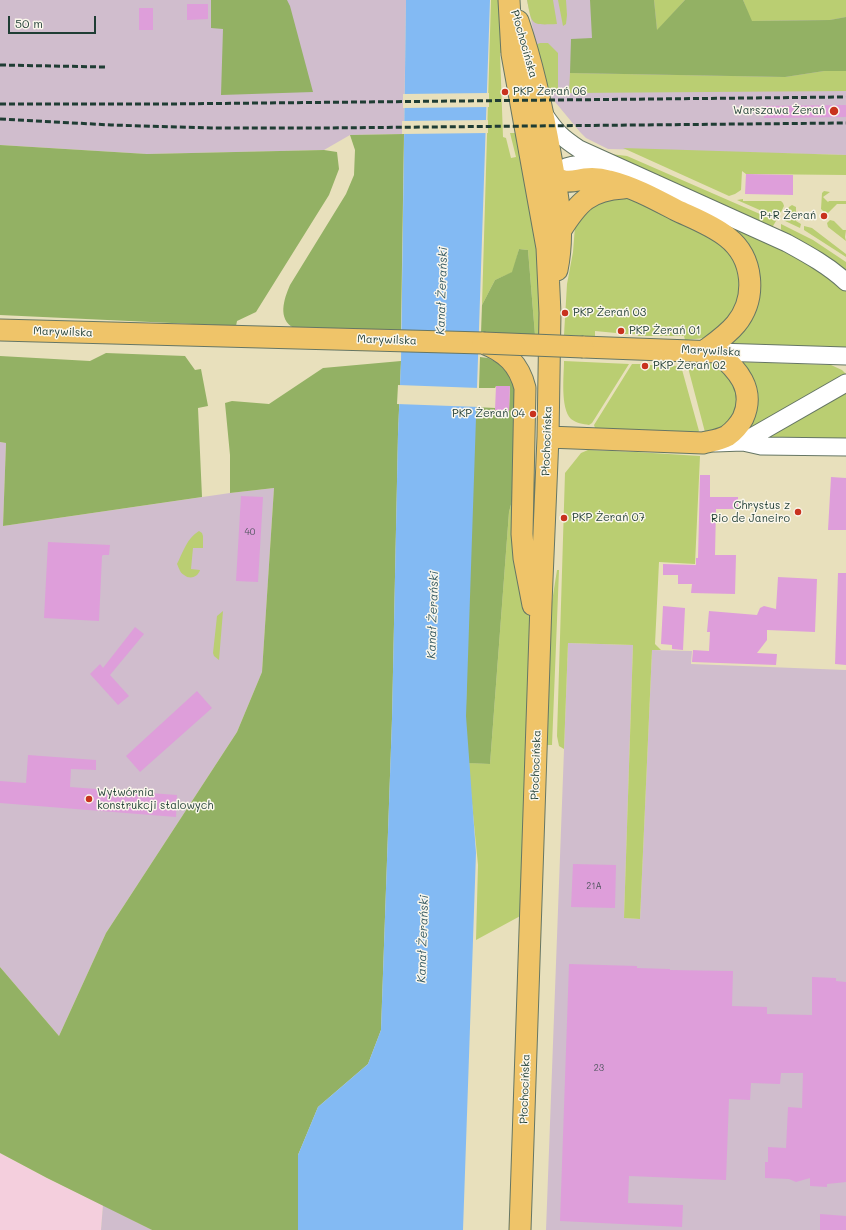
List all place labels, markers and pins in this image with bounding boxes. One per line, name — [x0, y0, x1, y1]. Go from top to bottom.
place label: PKP Żerań 06 — [513, 85, 586, 99]
marker: PKP Żerań 06 — [500, 87, 510, 97]
place label: Warszawa Żerań — [733, 104, 825, 118]
marker: Warszawa Żerań — [828, 105, 840, 117]
place label: P+R Żerań — [760, 209, 816, 223]
marker: P+R Żerań — [819, 211, 829, 221]
place label: PKP Żerań 03 — [573, 306, 646, 320]
marker: PKP Żerań 03 — [560, 308, 570, 318]
place label: PKP Żerań 01 — [629, 324, 701, 338]
marker: PKP Żerań 01 — [616, 326, 626, 336]
place label: PKP Żerań 02 — [653, 359, 726, 373]
marker: PKP Żerań 02 — [640, 361, 650, 371]
place label: PKP Żerań 04 — [452, 407, 525, 421]
marker: PKP Żerań 04 — [528, 409, 538, 419]
place label: Chrystus z Rio de Janeiro — [711, 499, 790, 525]
marker: Chrystus z Rio de Janeiro — [793, 507, 803, 517]
place label: PKP Żerań 07 — [572, 511, 645, 525]
marker: PKP Żerań 07 — [559, 513, 569, 523]
place label: Wytwórnia konstrukcji stalowych — [97, 786, 213, 812]
marker: Wytwórnia konstrukcji stalowych — [84, 794, 94, 804]

